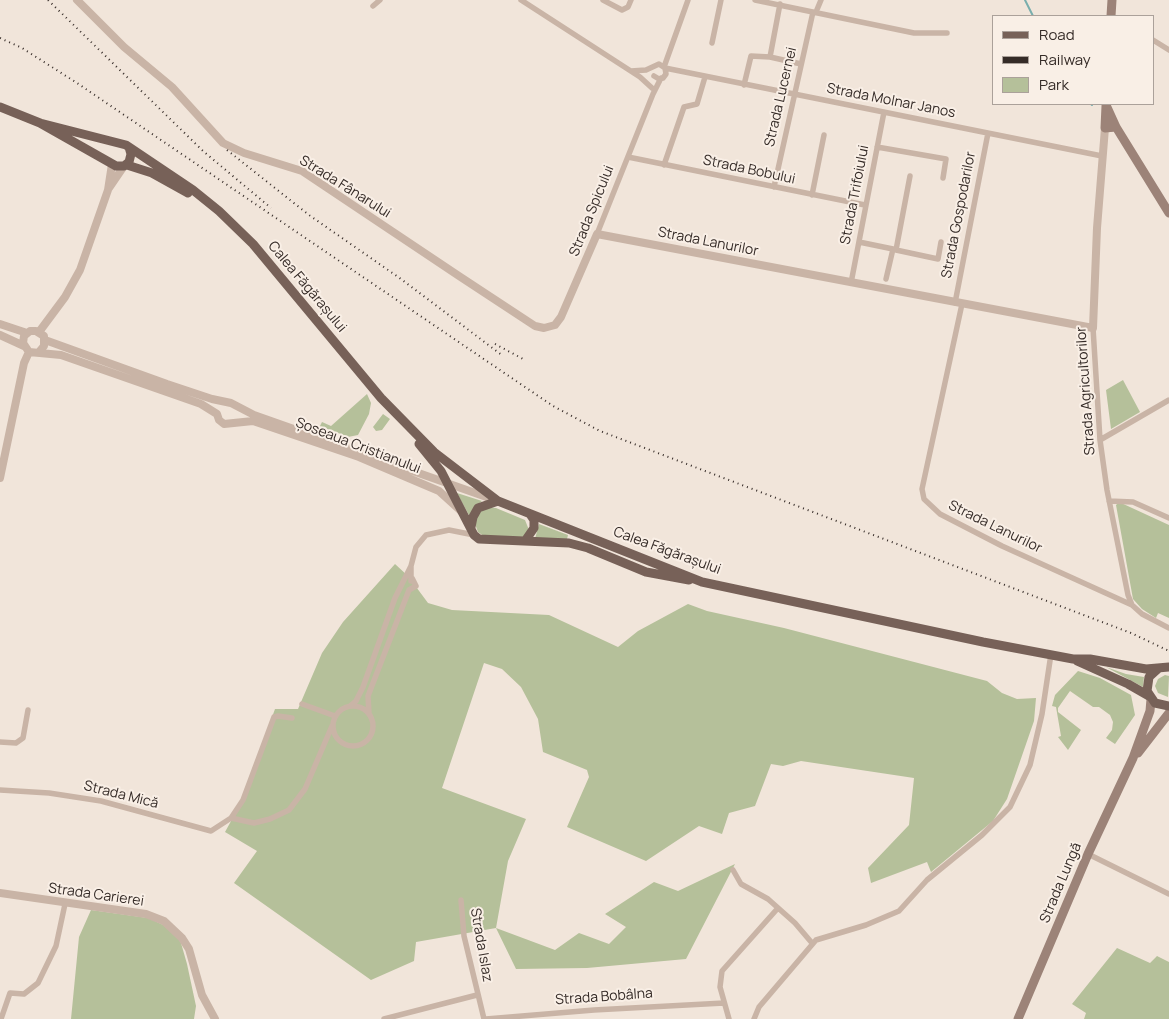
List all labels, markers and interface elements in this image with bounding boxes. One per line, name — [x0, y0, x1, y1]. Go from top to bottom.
legend — [992, 15, 1154, 105]
text: Road — [1039, 24, 1075, 45]
street label: Strada Lucernei — [761, 46, 801, 148]
text: Railway — [1039, 49, 1091, 70]
text: Park — [1039, 74, 1069, 95]
street label: Strada Molnar Janos — [825, 80, 957, 122]
street label: Strada Trifoiului — [837, 144, 873, 246]
street label: Strada Gospodarilor — [938, 150, 980, 280]
street label: Strada Fânarului — [296, 152, 394, 222]
street label: Strada Bobului — [701, 152, 797, 188]
street label: Strada Spicului — [566, 163, 618, 259]
street label: Strada Lanurilor — [656, 224, 760, 260]
street label: Calea Făgărașului — [264, 238, 350, 336]
street label: Strada Agricultorilor — [1073, 326, 1099, 456]
street label: Șoseaua Cristianului — [293, 414, 423, 478]
street label: Strada Lanurilor — [945, 497, 1045, 557]
street label: Calea Făgărașului — [611, 524, 723, 578]
street label: Strada Mică — [82, 778, 160, 812]
street label: Strada Lungă — [1037, 840, 1085, 926]
street label: Strada Carierei — [47, 880, 145, 910]
street label: Strada Islaz — [466, 907, 496, 983]
street label: Strada Bobâlna — [555, 985, 653, 1009]

